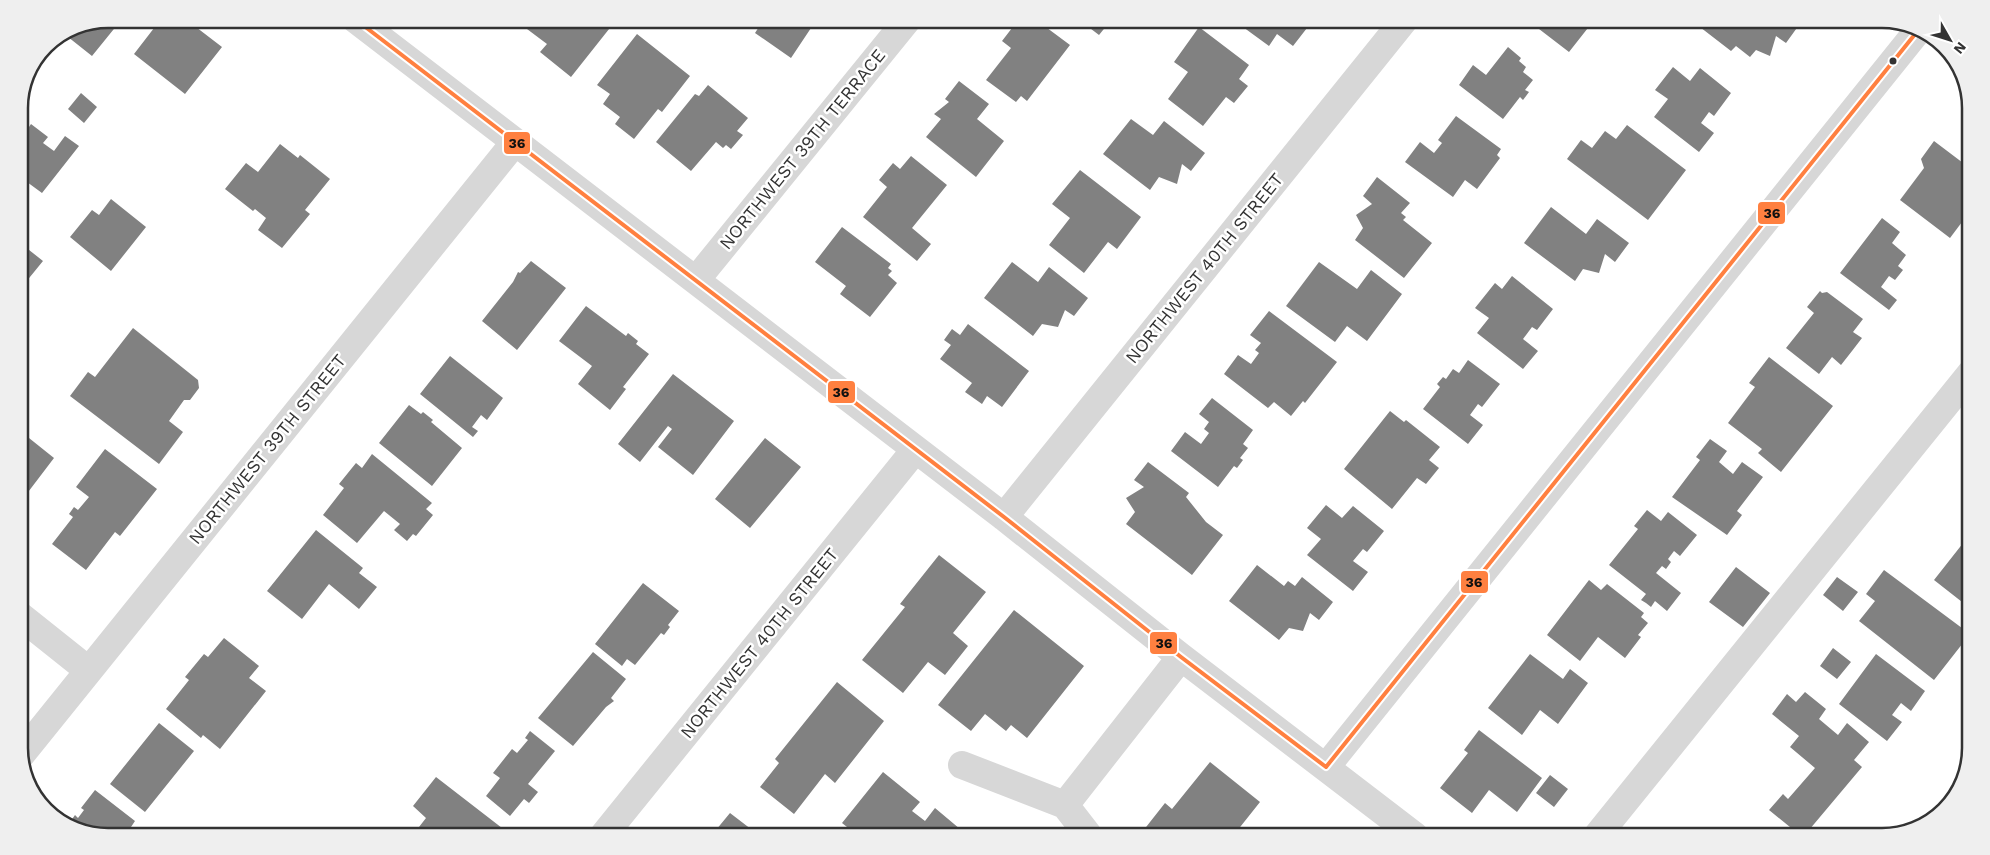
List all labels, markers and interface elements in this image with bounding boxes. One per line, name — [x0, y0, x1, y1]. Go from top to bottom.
north arrow — [1925, 15, 1975, 65]
text: N — [1951, 39, 1970, 57]
street label: NORTHWEST 39TH TERRACE — [715, 45, 889, 253]
unlabelled marker — [1888, 56, 1898, 66]
line badge: 36 — [503, 131, 531, 155]
text: 36 — [509, 135, 526, 151]
street label: NORTHWEST 40TH STREET — [1121, 169, 1287, 367]
line badge: 36 — [1757, 201, 1786, 225]
text: 36 — [1764, 205, 1781, 221]
street label: NORTHWEST 39TH STREET — [184, 350, 350, 548]
line badge: 36 — [827, 380, 856, 404]
text: 36 — [833, 384, 850, 400]
street label: NORTHWEST 40TH STREET — [676, 544, 842, 742]
line badge: 36 — [1460, 570, 1489, 594]
text: 36 — [1466, 574, 1483, 590]
line badge: 36 — [1149, 631, 1178, 655]
text: 36 — [1156, 635, 1173, 651]

